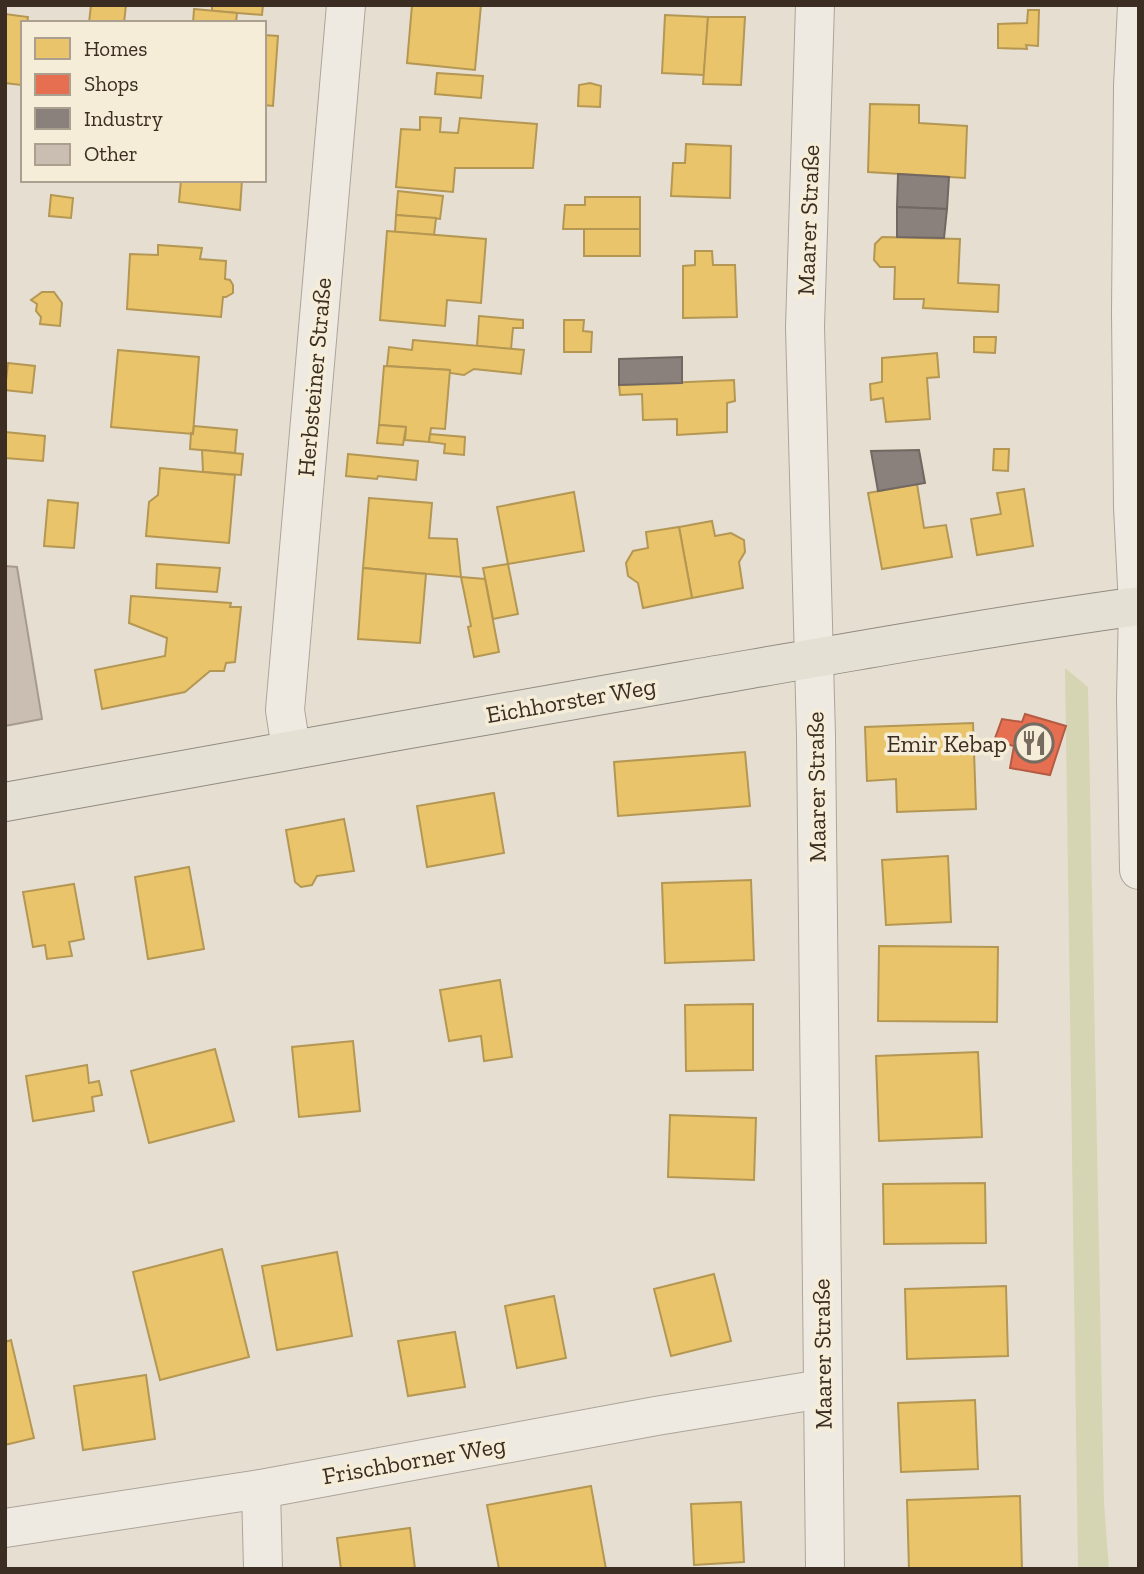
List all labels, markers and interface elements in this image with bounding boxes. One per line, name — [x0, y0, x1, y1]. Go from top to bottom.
legend — [21, 21, 266, 182]
text: Homes — [84, 36, 147, 61]
text: Shops — [84, 71, 138, 96]
text: Industry — [84, 106, 163, 131]
text: Other — [84, 141, 138, 166]
street label: Maarer Straße — [791, 144, 825, 296]
street label: Herbsteiner Straße — [291, 276, 337, 478]
street label: Eichhorster Weg — [484, 671, 658, 729]
street label: Maarer Straße — [800, 711, 832, 863]
restaurant icon: Emir Kebap — [1013, 722, 1055, 764]
place label: Emir Kebap — [886, 729, 1007, 758]
street label: Maarer Straße — [806, 1278, 838, 1430]
street label: Frischborner Weg — [320, 1430, 508, 1490]

